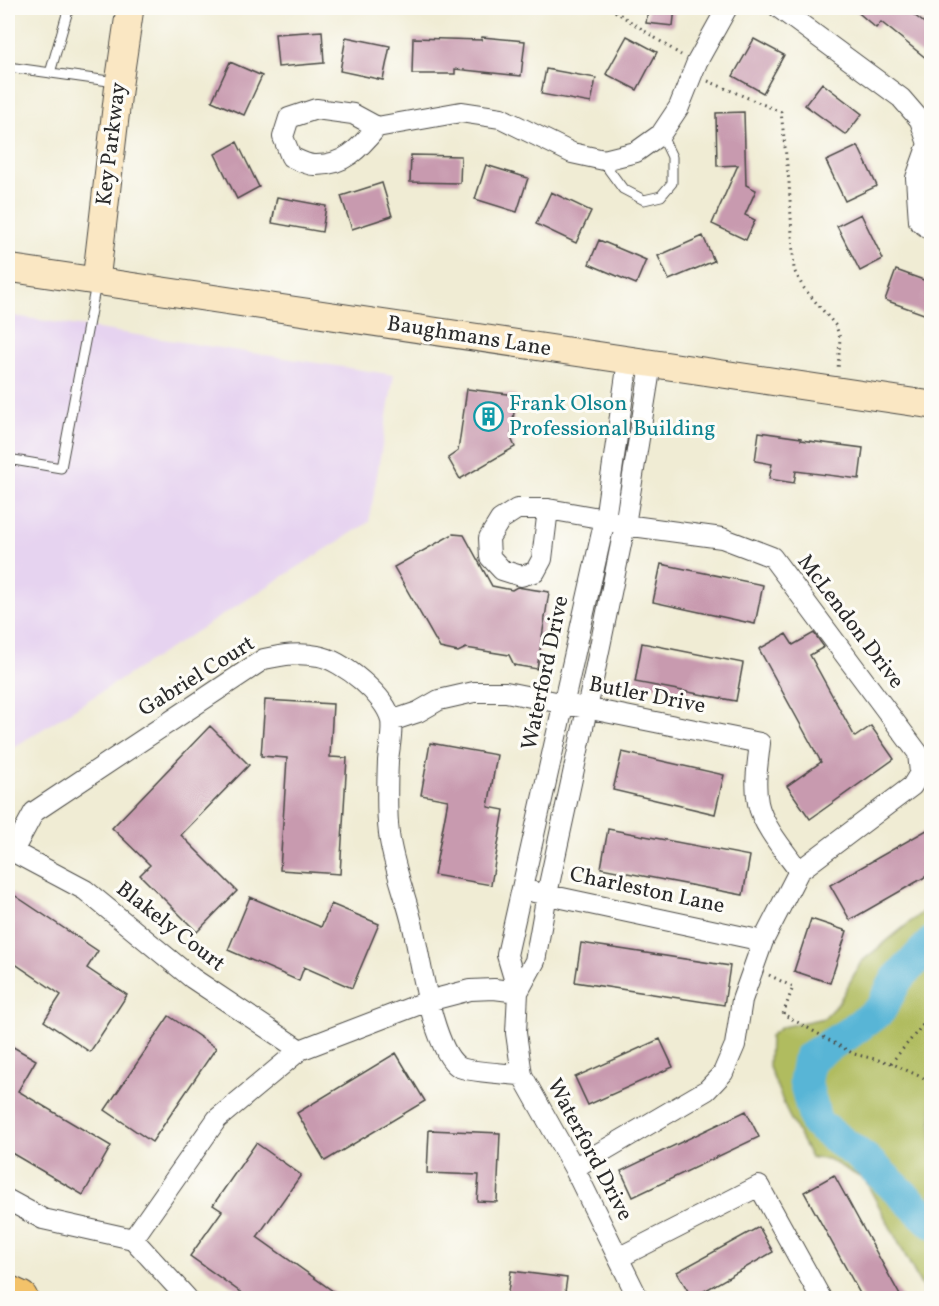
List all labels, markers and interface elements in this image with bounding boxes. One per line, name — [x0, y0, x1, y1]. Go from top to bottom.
street label: Key Parkway — [89, 80, 135, 207]
street label: Baughmans Lane — [385, 309, 553, 365]
place label: Frank Olson Professional Building — [509, 389, 716, 445]
building icon: Frank Olson Professional Building — [472, 401, 504, 433]
street label: McLendon Drive — [789, 548, 911, 696]
street label: Waterford Drive — [514, 593, 578, 753]
street label: Gabriel Court — [133, 629, 261, 725]
street label: Butler Drive — [586, 670, 708, 722]
street label: Charleston Lane — [567, 859, 727, 923]
street label: Blakely Court — [109, 874, 231, 980]
street label: Waterford Drive — [538, 1073, 640, 1227]

